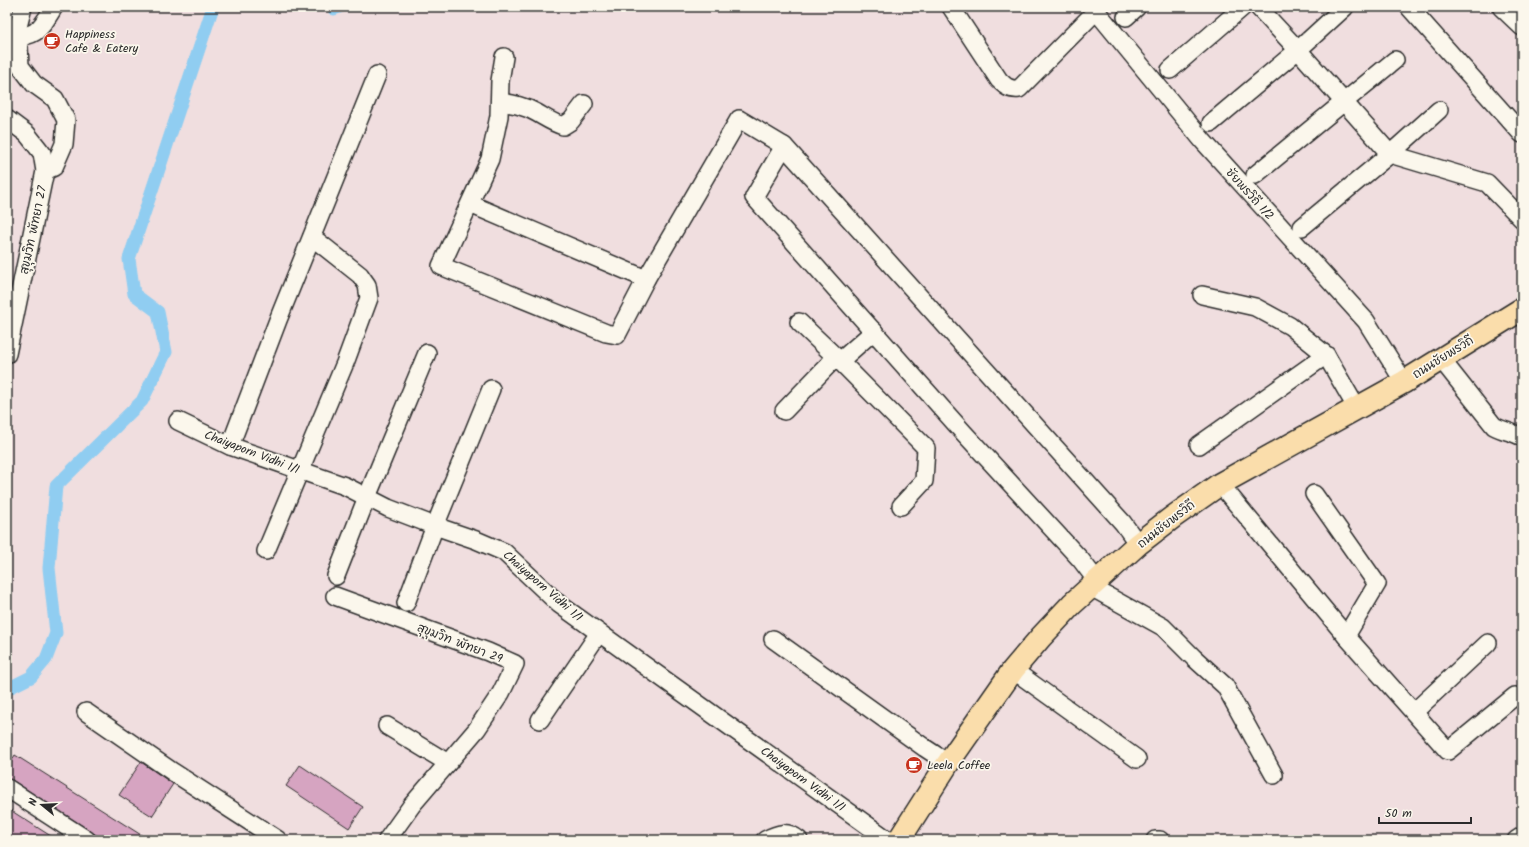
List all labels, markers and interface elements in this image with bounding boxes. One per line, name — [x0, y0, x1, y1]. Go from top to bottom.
place label: Happiness Cafe & Eatery — [65, 25, 138, 58]
cafe icon: Happiness Cafe & Eatery — [42, 31, 62, 51]
street label: ชัยพรวิถี 1/2 — [1221, 164, 1278, 225]
street label: สุขุมวิท พัทยา 27 — [15, 184, 52, 276]
street label: ถนนชัยพรวิถี — [1409, 331, 1478, 384]
street label: Chaiyaporn Vidhi 1/1 — [201, 426, 303, 479]
street label: ถนนชัยพรวิถี — [1133, 496, 1199, 553]
street label: Chaiyaporn Vidhi 1/1 — [498, 546, 587, 627]
street label: สุขุมวิท พัทยา 29 — [414, 618, 505, 669]
street label: Chaiyaporn Vidhi 1/1 — [756, 742, 849, 817]
cafe icon: Leela Coffee — [904, 755, 924, 775]
place label: Leela Coffee — [927, 756, 991, 775]
north arrow — [22, 785, 62, 825]
text: N — [24, 796, 43, 808]
scale bar — [1379, 799, 1471, 825]
text: 50 m — [1385, 804, 1412, 823]

